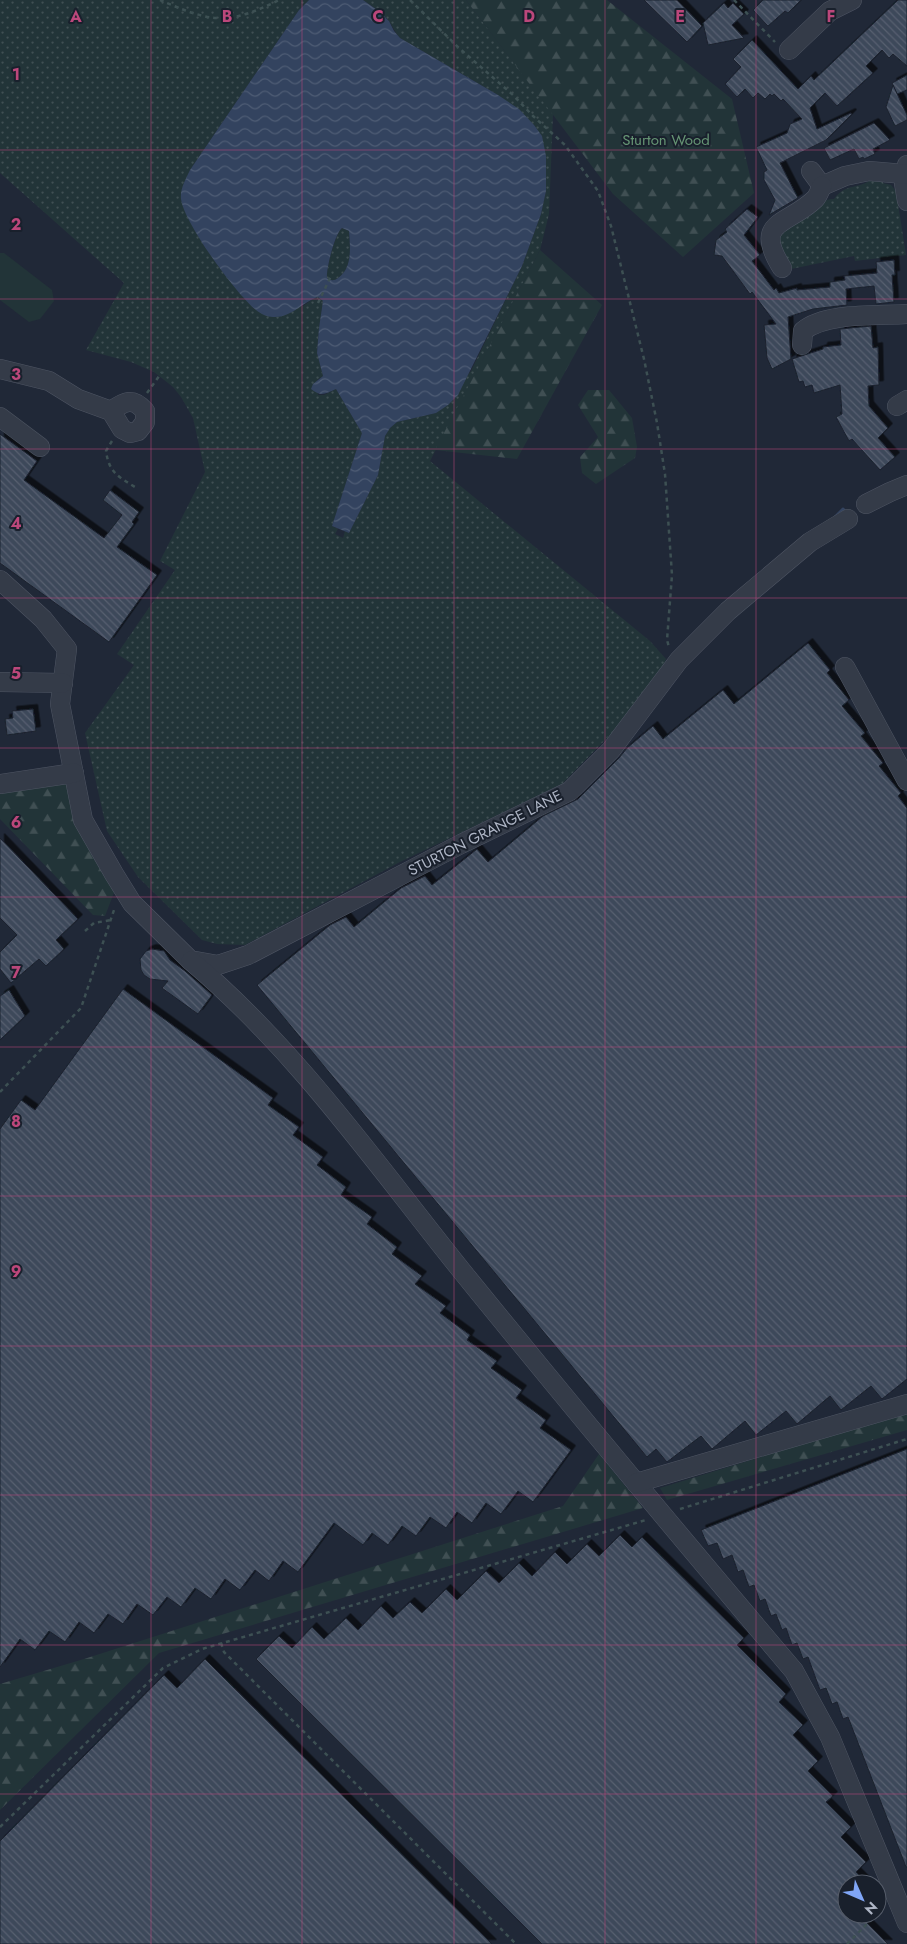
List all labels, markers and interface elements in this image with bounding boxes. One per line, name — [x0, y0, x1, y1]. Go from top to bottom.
text: A — [69, 5, 82, 28]
text: B — [222, 5, 232, 28]
text: C — [372, 5, 384, 28]
text: D — [523, 5, 535, 28]
text: E — [675, 5, 685, 28]
text: F — [827, 5, 835, 28]
text: 1 — [12, 63, 20, 86]
park label: Sturton Wood — [622, 129, 710, 151]
text: 2 — [11, 213, 21, 236]
text: 3 — [11, 363, 21, 386]
text: 4 — [10, 512, 22, 535]
text: 5 — [11, 662, 21, 685]
street label: STURTON GRANGE LANE — [404, 785, 566, 881]
text: 6 — [11, 811, 21, 834]
text: 7 — [11, 961, 21, 984]
text: 8 — [11, 1110, 21, 1133]
text: 9 — [11, 1260, 21, 1283]
north arrow — [837, 1874, 887, 1924]
text: N — [860, 1897, 882, 1919]

